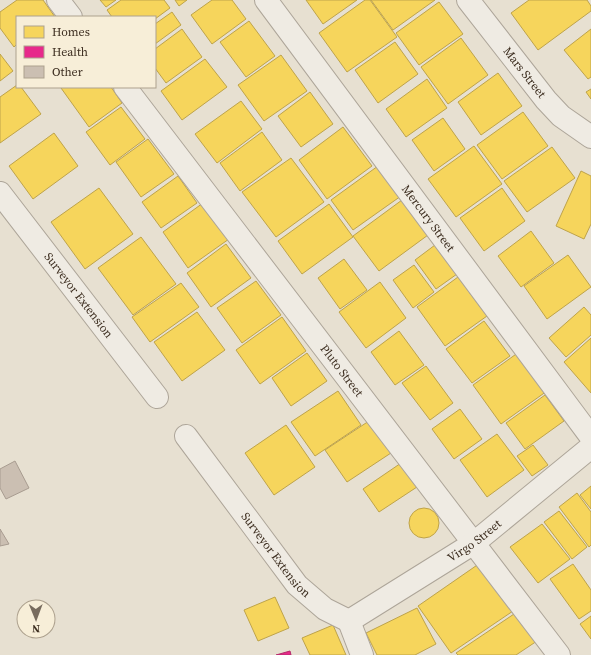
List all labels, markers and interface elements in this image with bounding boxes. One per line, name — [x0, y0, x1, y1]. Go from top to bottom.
legend — [16, 16, 156, 88]
text: Homes — [52, 24, 90, 40]
text: Health — [52, 44, 88, 60]
street label: Mars Street — [500, 44, 550, 101]
text: Other — [52, 64, 83, 80]
street label: Mercury Street — [398, 181, 459, 255]
street label: Surveyor Extension — [41, 249, 117, 341]
street label: Pluto Street — [317, 341, 367, 400]
street label: Surveyor Extension — [238, 509, 314, 601]
street label: Virgo Street — [445, 516, 505, 566]
north arrow — [16, 599, 56, 639]
text: N — [32, 621, 40, 636]

